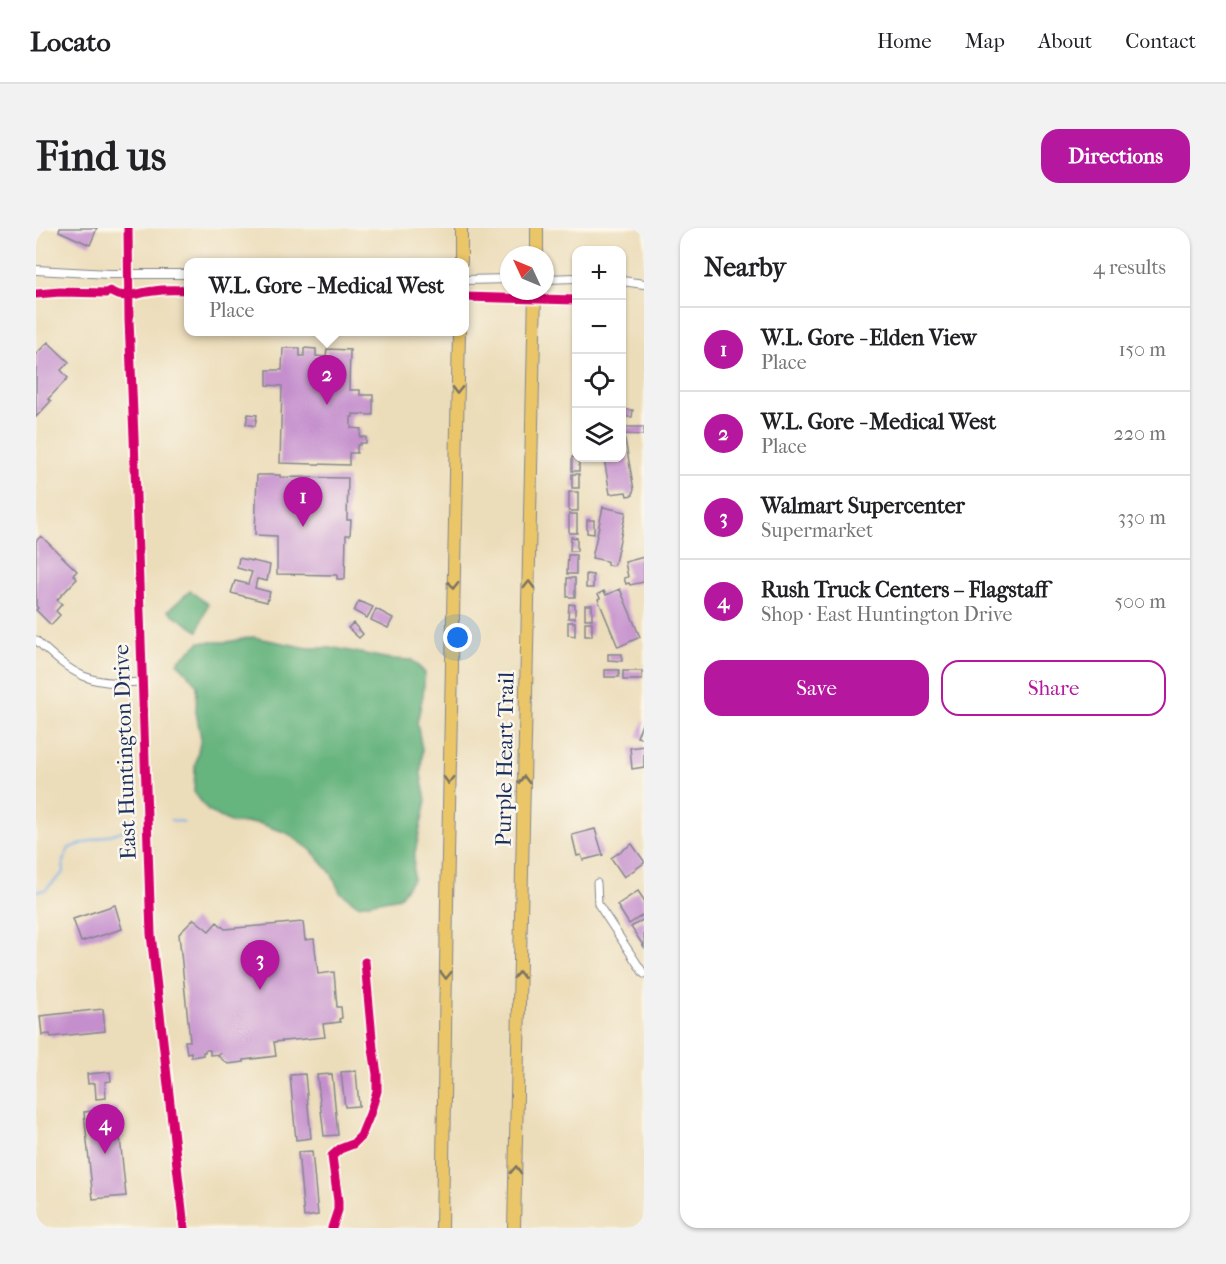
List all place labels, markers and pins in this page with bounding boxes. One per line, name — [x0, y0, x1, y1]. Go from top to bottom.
pin: 2 — [308, 356, 346, 405]
pin: 1 — [284, 478, 322, 527]
pin: 3 — [240, 940, 280, 990]
pin: 4 — [86, 1104, 124, 1154]

